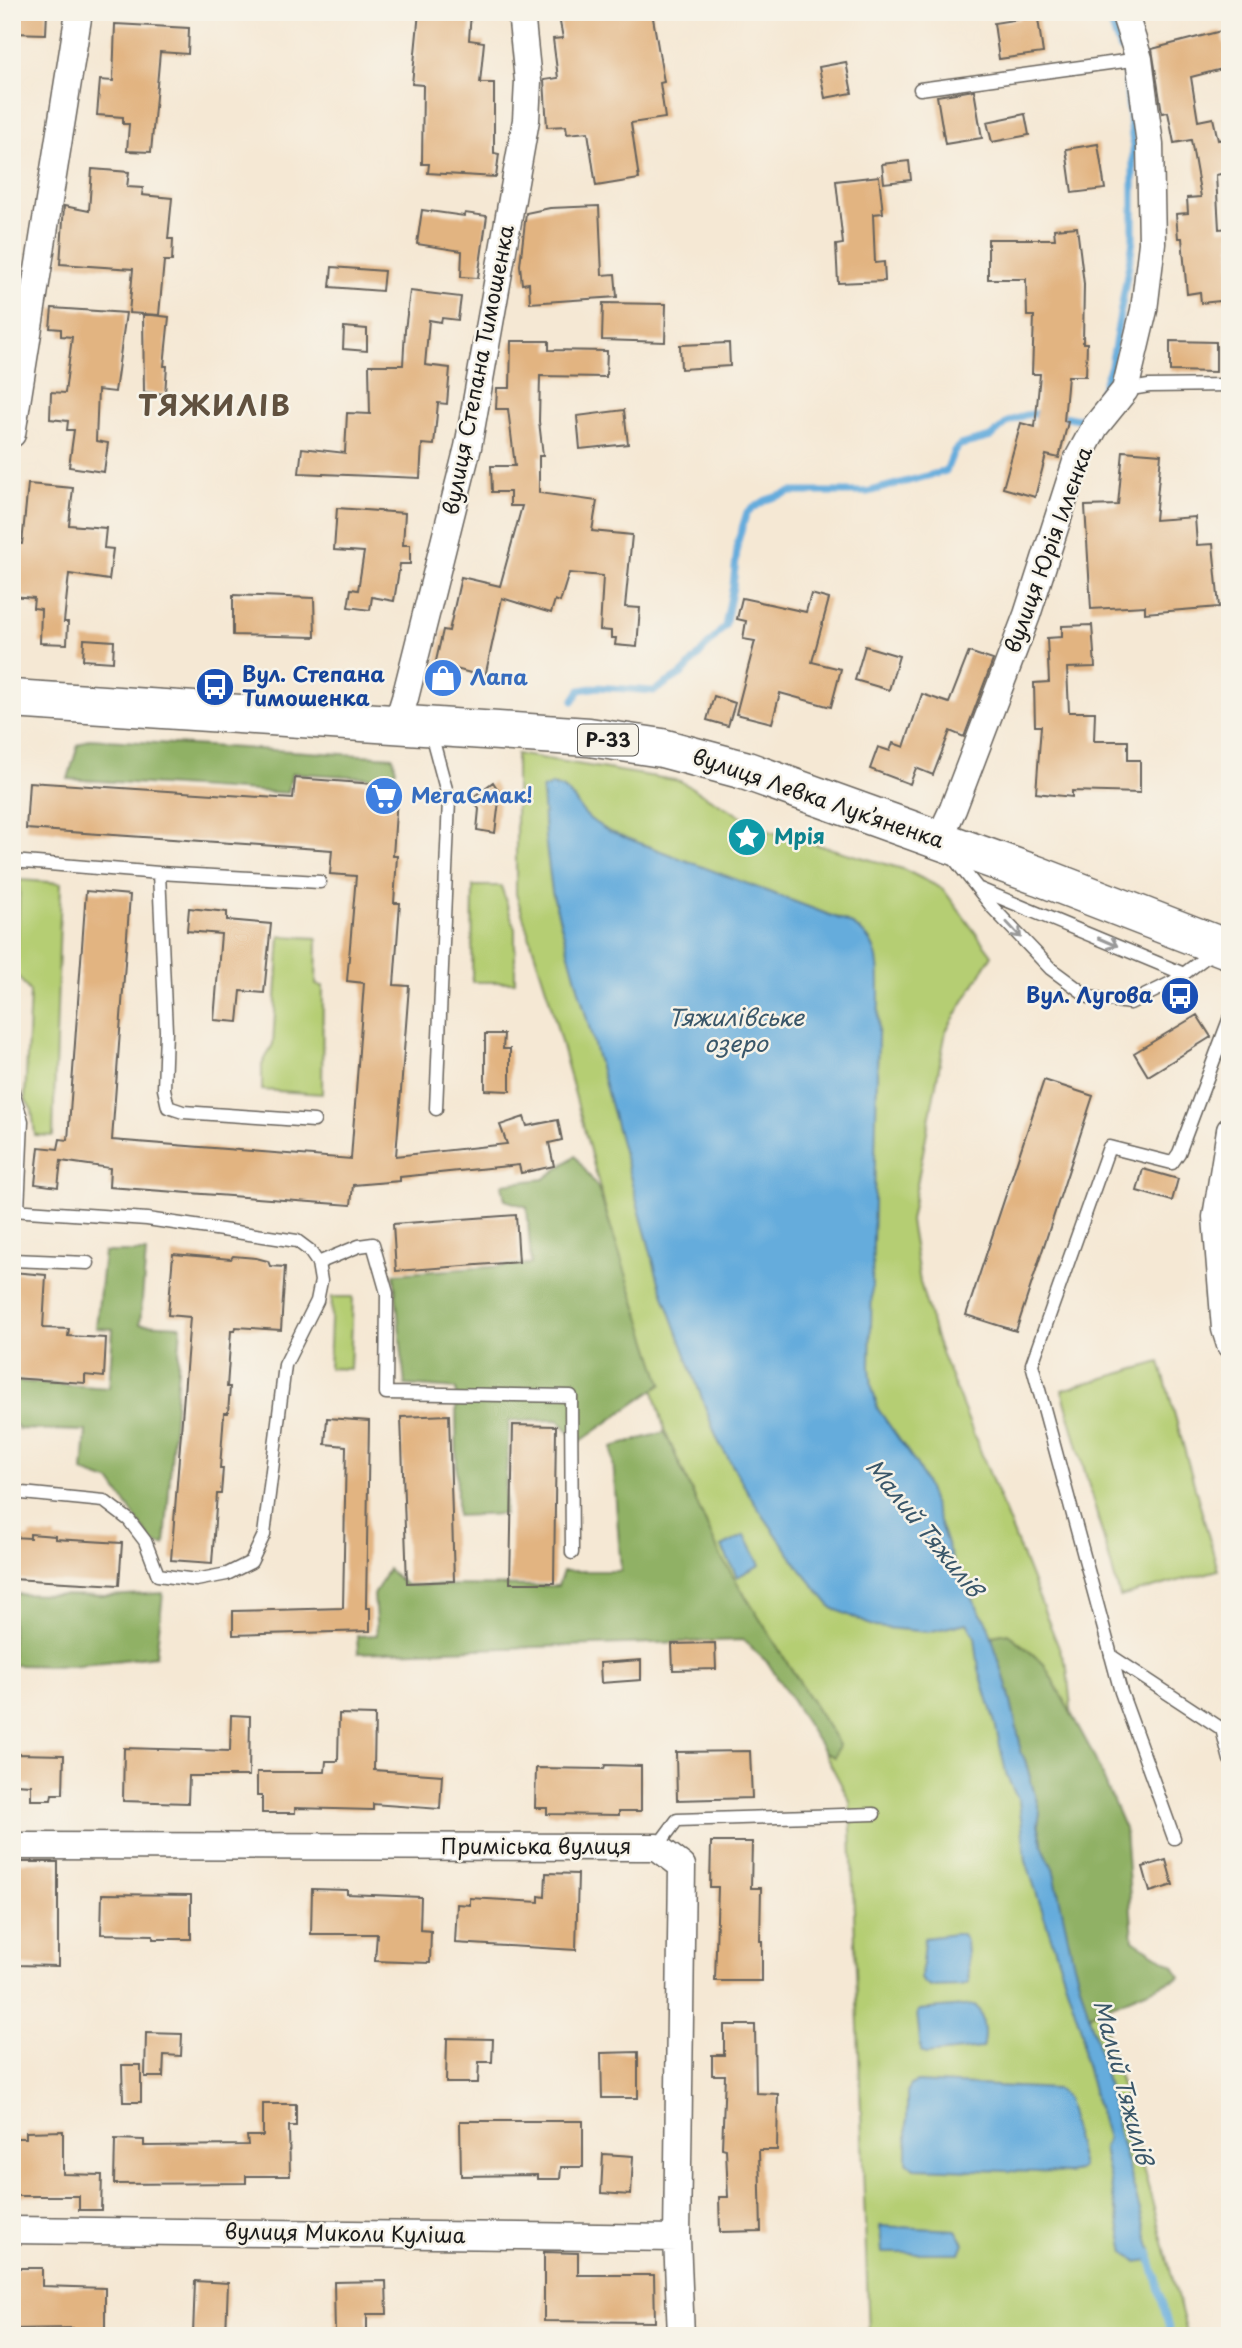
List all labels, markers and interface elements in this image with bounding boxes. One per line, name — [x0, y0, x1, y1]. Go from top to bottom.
street label: вулиця Степана Тимошенка — [433, 222, 521, 517]
district label: ТЯЖИЛІВ — [138, 383, 292, 426]
street label: вулиця Юрія Іллєнка — [995, 442, 1099, 657]
place label: Вул. Степана Тимошенка — [242, 657, 385, 713]
shop icon: Лапа — [422, 657, 464, 699]
place label: Лапа — [470, 660, 528, 692]
bus stop icon: Вул. Степана Тимошенка — [194, 666, 236, 708]
road number: Р-33 — [578, 724, 638, 755]
street label: вулиця Левка Лукʼяненка — [689, 739, 949, 855]
supermarket icon: МегаСмак! — [363, 775, 405, 817]
place label: МегаСмак! — [411, 778, 533, 810]
place icon: Мрія — [726, 816, 768, 858]
place label: Мрія — [774, 819, 825, 851]
one-way arrow — [1005, 921, 1022, 938]
one-way arrow — [1097, 937, 1118, 950]
bus stop icon: Вул. Лугова — [1159, 975, 1201, 1017]
place label: Вул. Лугова — [1026, 978, 1153, 1010]
water label: Тяжилівське озеро — [668, 999, 806, 1060]
water label: Малий Тяжилів — [858, 1450, 995, 1607]
street label: Приміська вулиця — [441, 1829, 631, 1861]
water label: Малий Тяжилів — [1086, 1995, 1164, 2172]
street label: вулиця Миколи Куліша — [224, 2214, 466, 2250]

